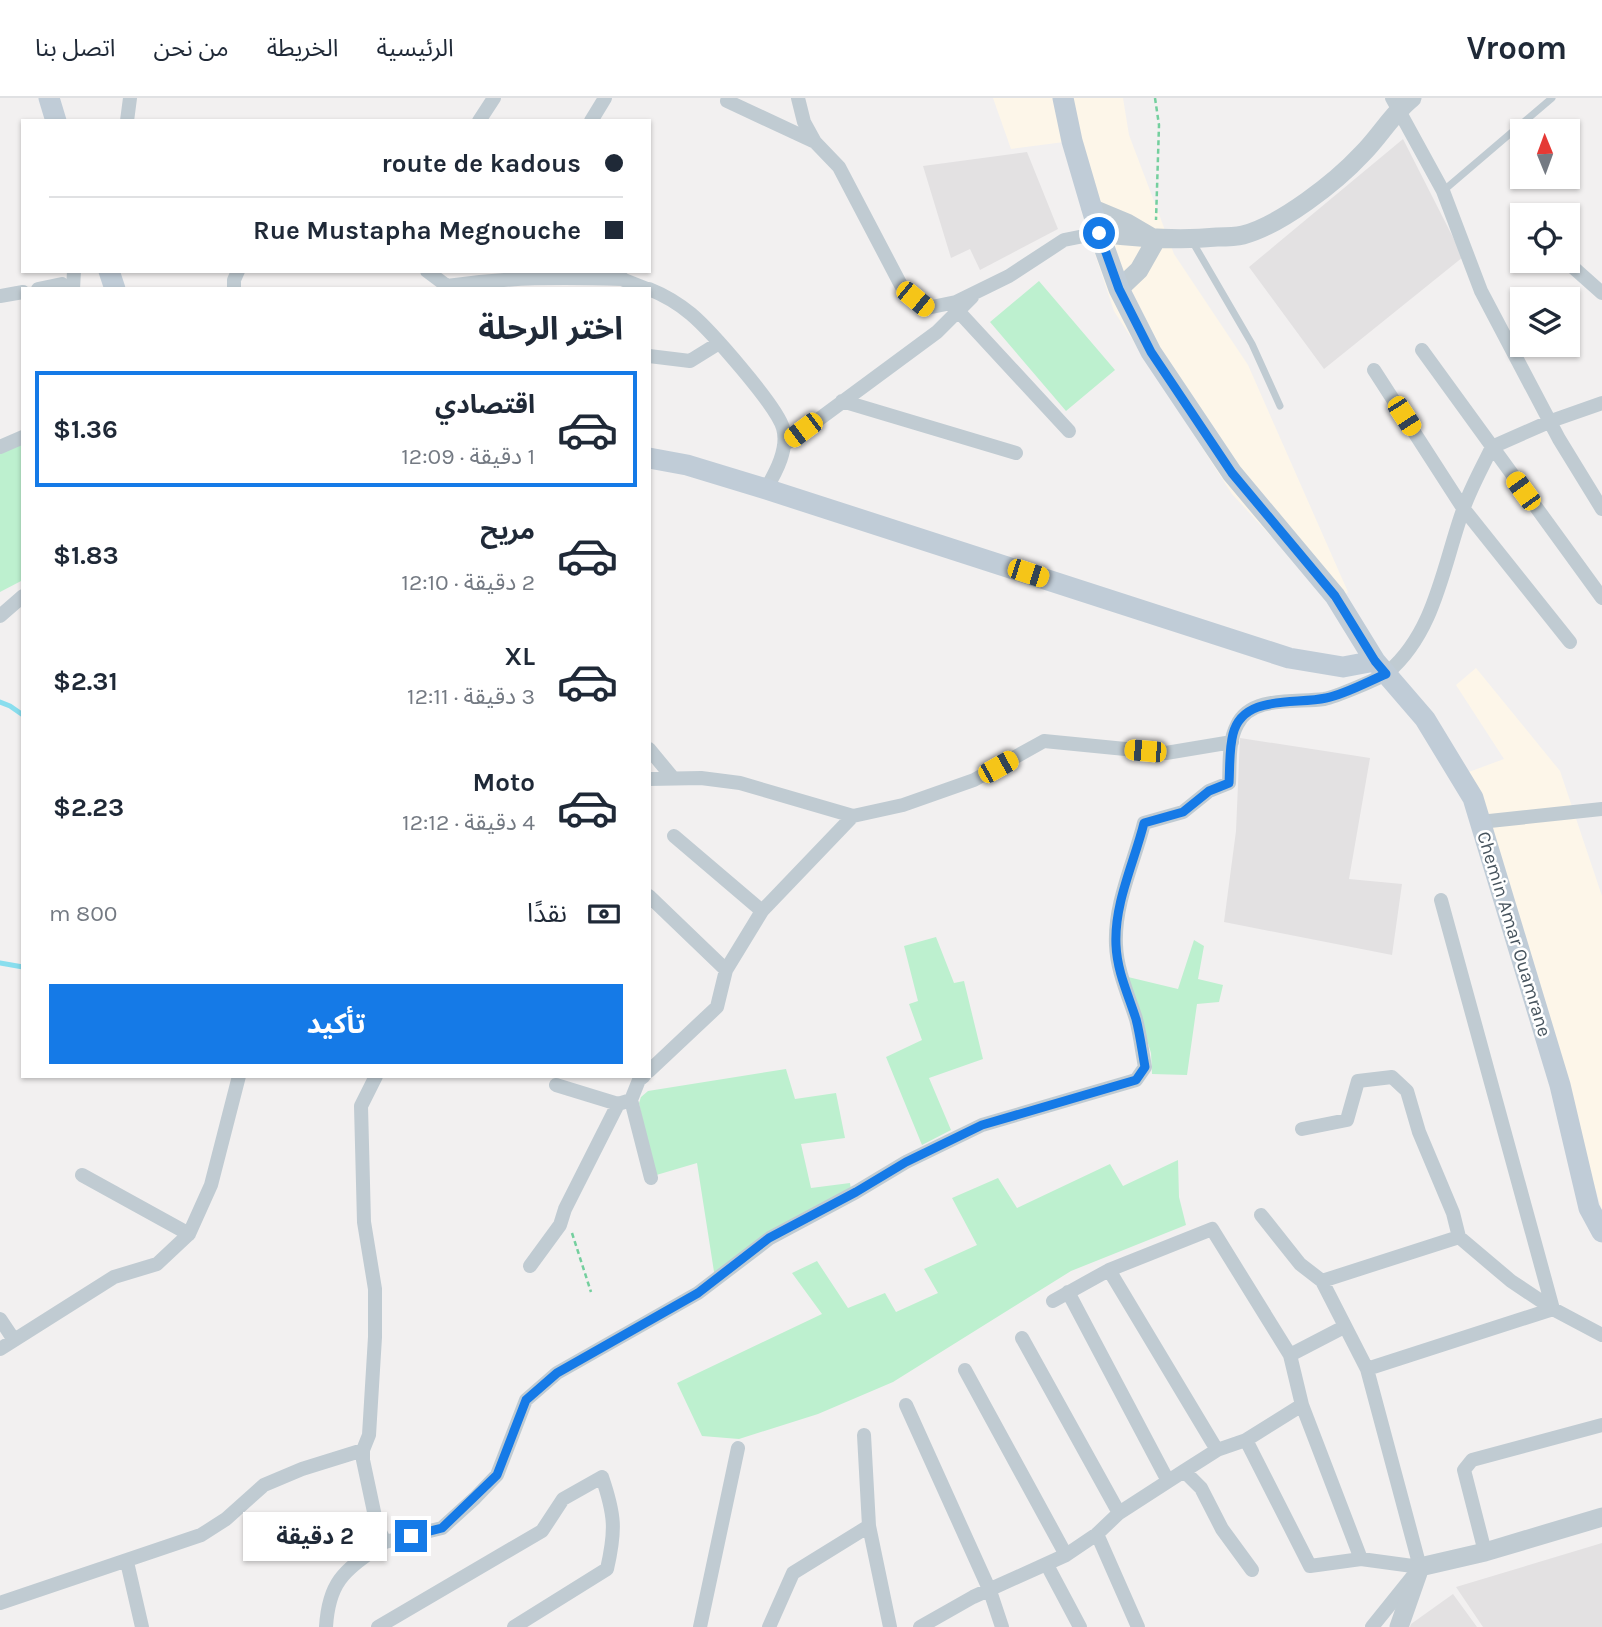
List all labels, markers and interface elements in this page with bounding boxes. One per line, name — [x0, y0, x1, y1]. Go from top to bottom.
text: Vroom — [1467, 29, 1567, 67]
text: اتصل بنا — [35, 34, 116, 62]
text: من نحن — [154, 34, 229, 62]
text: الخريطة — [267, 34, 339, 62]
text: الرئيسية — [377, 34, 454, 62]
north arrow — [1510, 119, 1580, 189]
map controls — [1510, 119, 1580, 357]
text: route de kadous — [382, 148, 581, 179]
button: locate — [1510, 203, 1580, 273]
text: Rue Mustapha Megnouche — [253, 215, 581, 246]
route start — [1083, 217, 1115, 249]
car — [893, 278, 938, 320]
button: layers — [1510, 287, 1580, 357]
text: اختر الرحلة — [478, 310, 623, 347]
text: اقتصادي — [435, 389, 535, 420]
car — [1384, 393, 1425, 439]
icon: car — [556, 398, 619, 461]
car — [780, 409, 827, 451]
text: $1.36 — [53, 414, 118, 445]
text: 1 دقيقة · 12:09 — [401, 443, 535, 470]
car — [1503, 468, 1544, 514]
text: مريح — [480, 515, 535, 546]
icon: car — [556, 524, 619, 587]
text: $1.83 — [53, 540, 119, 571]
car — [1005, 557, 1052, 589]
text: 2 دقيقة · 12:10 — [401, 569, 535, 596]
text: XL — [504, 641, 535, 672]
icon: car — [556, 650, 619, 713]
text: $2.31 — [53, 666, 118, 697]
text: 3 دقيقة · 12:11 — [407, 683, 535, 710]
car — [1124, 739, 1167, 763]
car — [975, 748, 1022, 786]
text: Moto — [473, 767, 535, 798]
icon: car — [556, 776, 619, 839]
text: $2.23 — [53, 792, 124, 823]
text: 4 دقيقة · 12:12 — [402, 809, 535, 836]
street label: Chemin Amar Ouamrane — [1472, 829, 1556, 1039]
icon: cash — [585, 895, 623, 933]
text: نقدًا — [527, 898, 567, 929]
text: 800 m — [49, 900, 117, 927]
button: تأكيد — [49, 984, 623, 1064]
callout: 2 دقيقة — [243, 1512, 386, 1560]
route end — [395, 1520, 427, 1552]
text: 2 دقيقة — [276, 1523, 354, 1550]

